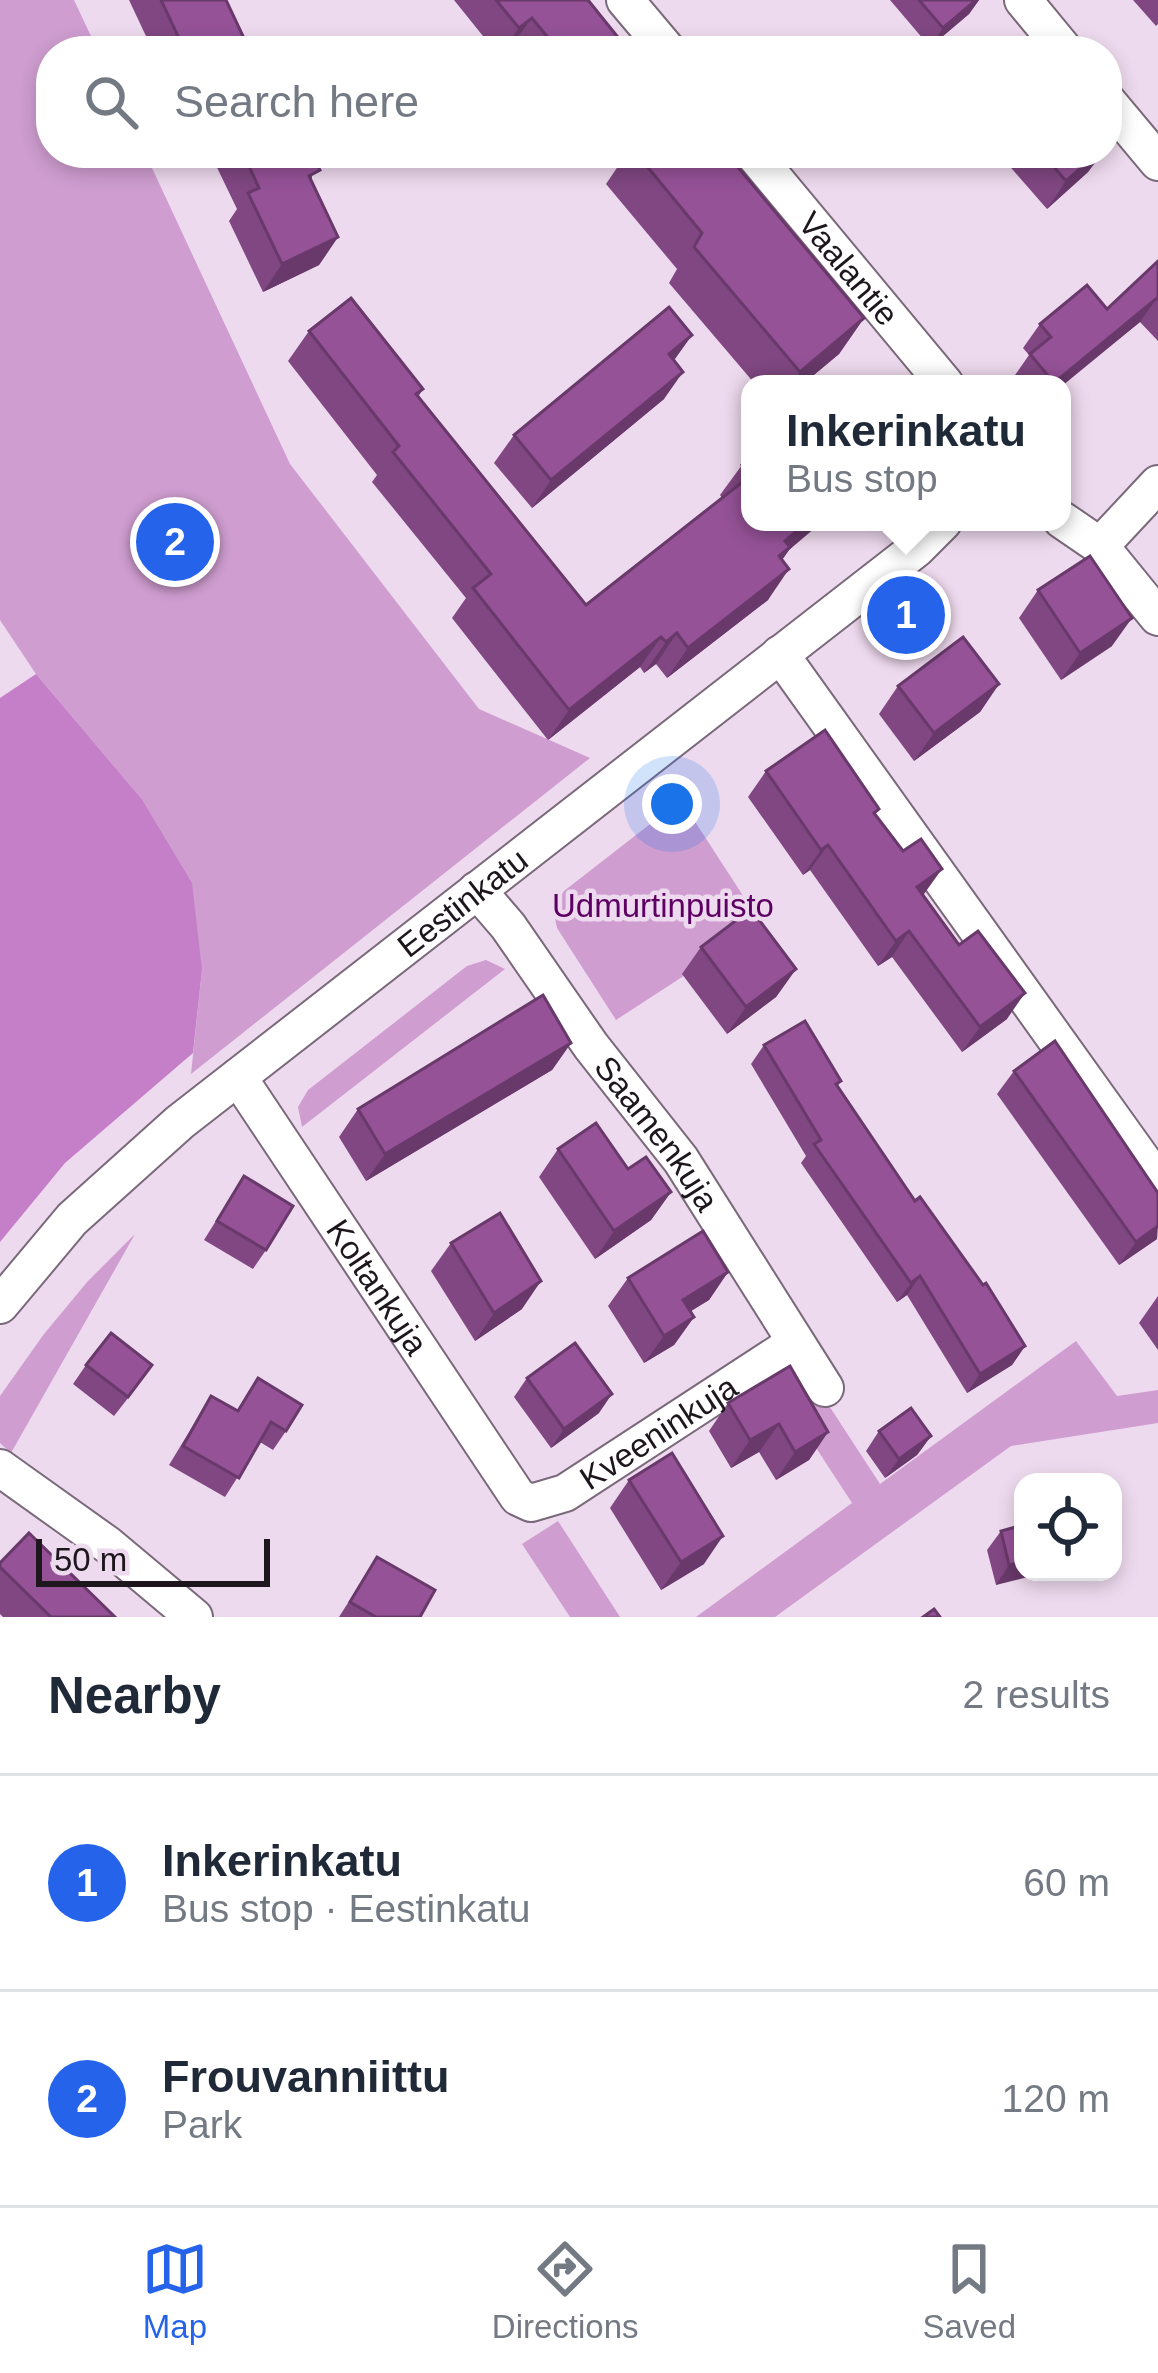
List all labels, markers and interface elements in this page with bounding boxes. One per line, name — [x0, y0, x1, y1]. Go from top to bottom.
search box — [36, 36, 1122, 168]
icon: search — [78, 69, 144, 135]
text: Search here — [174, 76, 419, 127]
street label: Vaalantie — [791, 205, 906, 332]
popup — [741, 375, 1071, 531]
text: Inkerinkatu — [786, 405, 1026, 456]
text: Bus stop — [786, 457, 938, 500]
pin: 2 — [136, 497, 214, 587]
pin: 1 — [867, 570, 945, 660]
your location — [642, 774, 702, 834]
street label: Eestinkatu — [390, 841, 535, 965]
park label: Udmurtinpuisto — [552, 887, 774, 924]
street label: Saamenkuja — [587, 1049, 727, 1218]
street label: Koltankuja — [319, 1213, 436, 1362]
street label: Kveeninkuja — [573, 1368, 745, 1497]
map controls — [1014, 1473, 1122, 1581]
button: locate — [1014, 1473, 1122, 1581]
scale bar — [36, 1533, 270, 1586]
text: 50 m — [54, 1541, 127, 1578]
text: Nearby — [48, 1667, 221, 1724]
text: 2 results — [963, 1673, 1110, 1716]
text: Inkerinkatu — [162, 1835, 402, 1886]
text: 1 — [76, 1861, 98, 1904]
text: 60 m — [1023, 1861, 1110, 1904]
text: Bus stop · Eestinkatu — [162, 1887, 531, 1930]
text: Frouvanniittu — [162, 2051, 449, 2102]
text: 2 — [76, 2077, 98, 2120]
text: 120 m — [1002, 2077, 1110, 2120]
text: Park — [162, 2103, 242, 2146]
tab: Map — [142, 2236, 208, 2346]
tab: Directions — [492, 2236, 639, 2346]
tab: Saved — [922, 2236, 1016, 2346]

